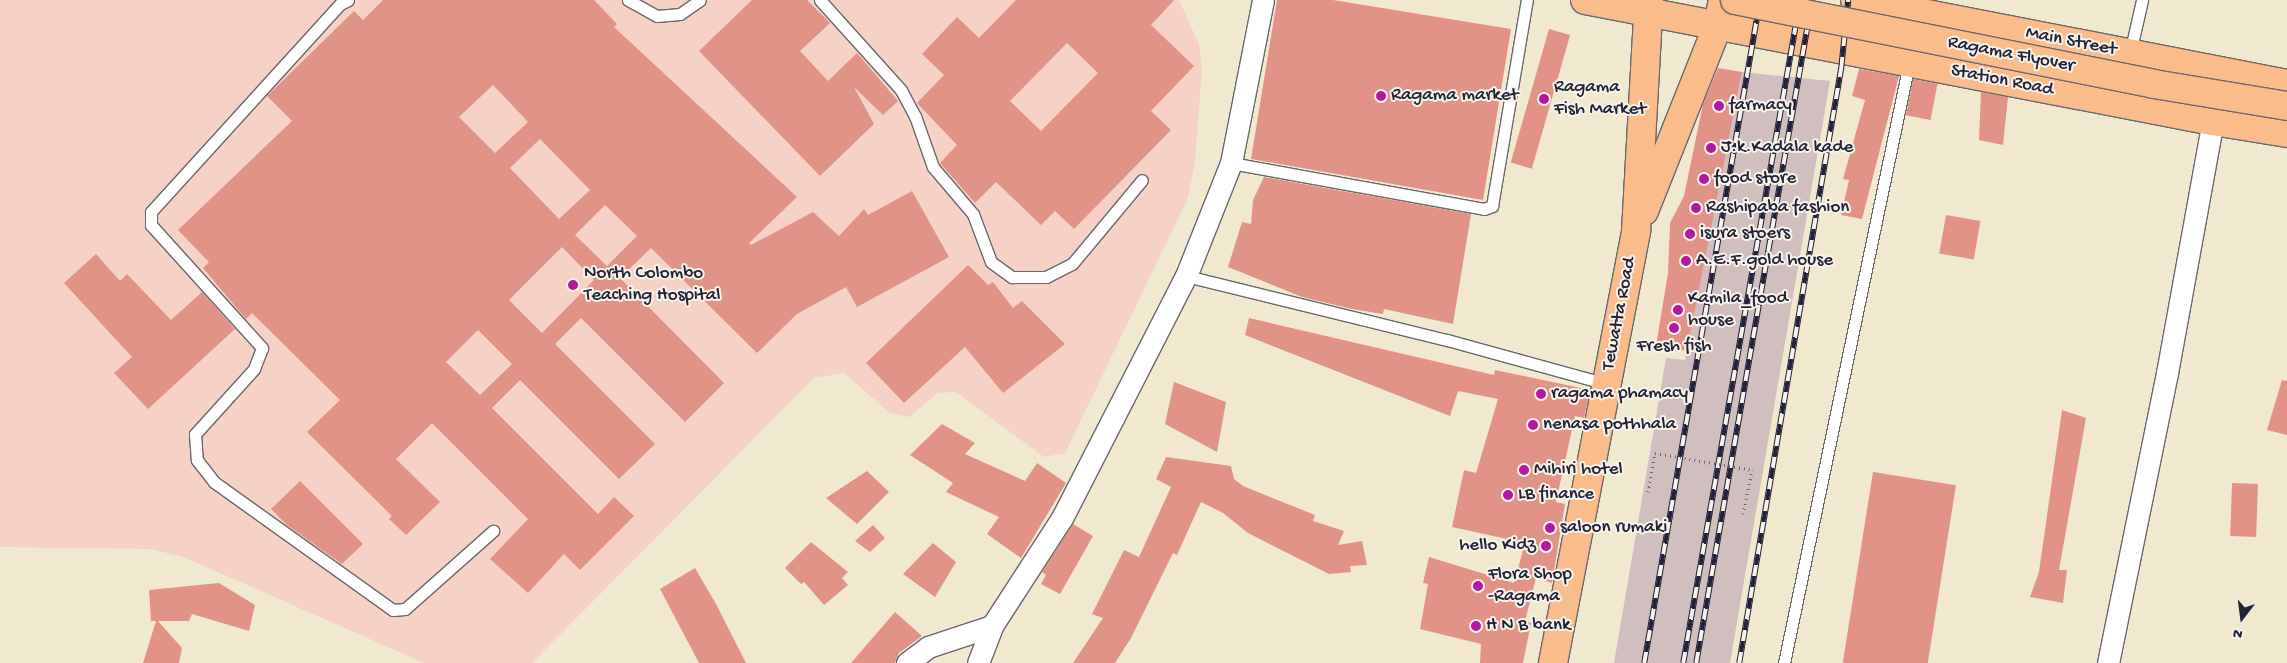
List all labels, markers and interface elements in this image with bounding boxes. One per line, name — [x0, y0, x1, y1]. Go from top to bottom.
street label: Main Street — [2024, 22, 2118, 62]
street label: Ragama Flyover — [1946, 32, 2076, 78]
street label: Station Road — [1949, 60, 2055, 102]
place label: Ragama Fish Market — [1554, 77, 1646, 121]
place label: Ragama market — [1391, 85, 1518, 107]
marker: Ragama market — [1375, 90, 1387, 102]
marker: Ragama Fish Market — [1538, 93, 1550, 105]
place label: farmacy — [1729, 95, 1792, 117]
marker: farmacy — [1713, 100, 1725, 112]
place label: J.k.Kadala kade — [1721, 137, 1853, 159]
marker: J.k.Kadala kade — [1705, 142, 1717, 154]
place label: food store — [1714, 168, 1796, 190]
marker: food store — [1698, 173, 1710, 185]
place label: Rashipaba fashion — [1706, 197, 1849, 219]
marker: Rashipaba fashion — [1690, 202, 1702, 214]
place label: isura stoers — [1700, 223, 1790, 245]
marker: isura stoers — [1684, 228, 1696, 240]
place label: A.E.F.gold house — [1696, 250, 1833, 272]
marker: A.E.F.gold house — [1680, 255, 1692, 267]
street label: Tewatta Road — [1598, 256, 1642, 372]
place label: North Colombo Teaching Hospital — [584, 263, 720, 307]
marker: North Colombo Teaching Hospital — [566, 278, 580, 292]
place label: Kamila_food house — [1688, 288, 1788, 332]
marker: Kamila_food house — [1672, 304, 1684, 316]
marker: Fresh fish — [1668, 322, 1680, 334]
place label: Fresh fish — [1636, 336, 1712, 358]
place label: ragama phamacy — [1551, 383, 1688, 405]
marker: ragama phamacy — [1535, 388, 1547, 400]
place label: nenasa pothhala — [1543, 414, 1676, 436]
marker: nenasa pothhala — [1527, 419, 1539, 431]
place label: Mihiri hotel — [1534, 459, 1623, 481]
marker: Mihiri hotel — [1518, 464, 1530, 476]
place label: LB finance — [1518, 484, 1594, 506]
marker: LB finance — [1502, 489, 1514, 501]
place label: saloon rumaki — [1560, 517, 1667, 539]
marker: saloon rumaki — [1544, 522, 1556, 534]
place label: hello Kidz — [1459, 535, 1536, 557]
marker: hello Kidz — [1540, 540, 1552, 552]
place label: Flora Shop -Ragama — [1488, 564, 1572, 608]
marker: Flora Shop -Ragama — [1472, 580, 1484, 592]
north arrow — [2217, 593, 2267, 643]
place label: H N B bank — [1486, 615, 1571, 637]
marker: H N B bank — [1470, 620, 1482, 632]
text: N — [2231, 624, 2245, 642]

